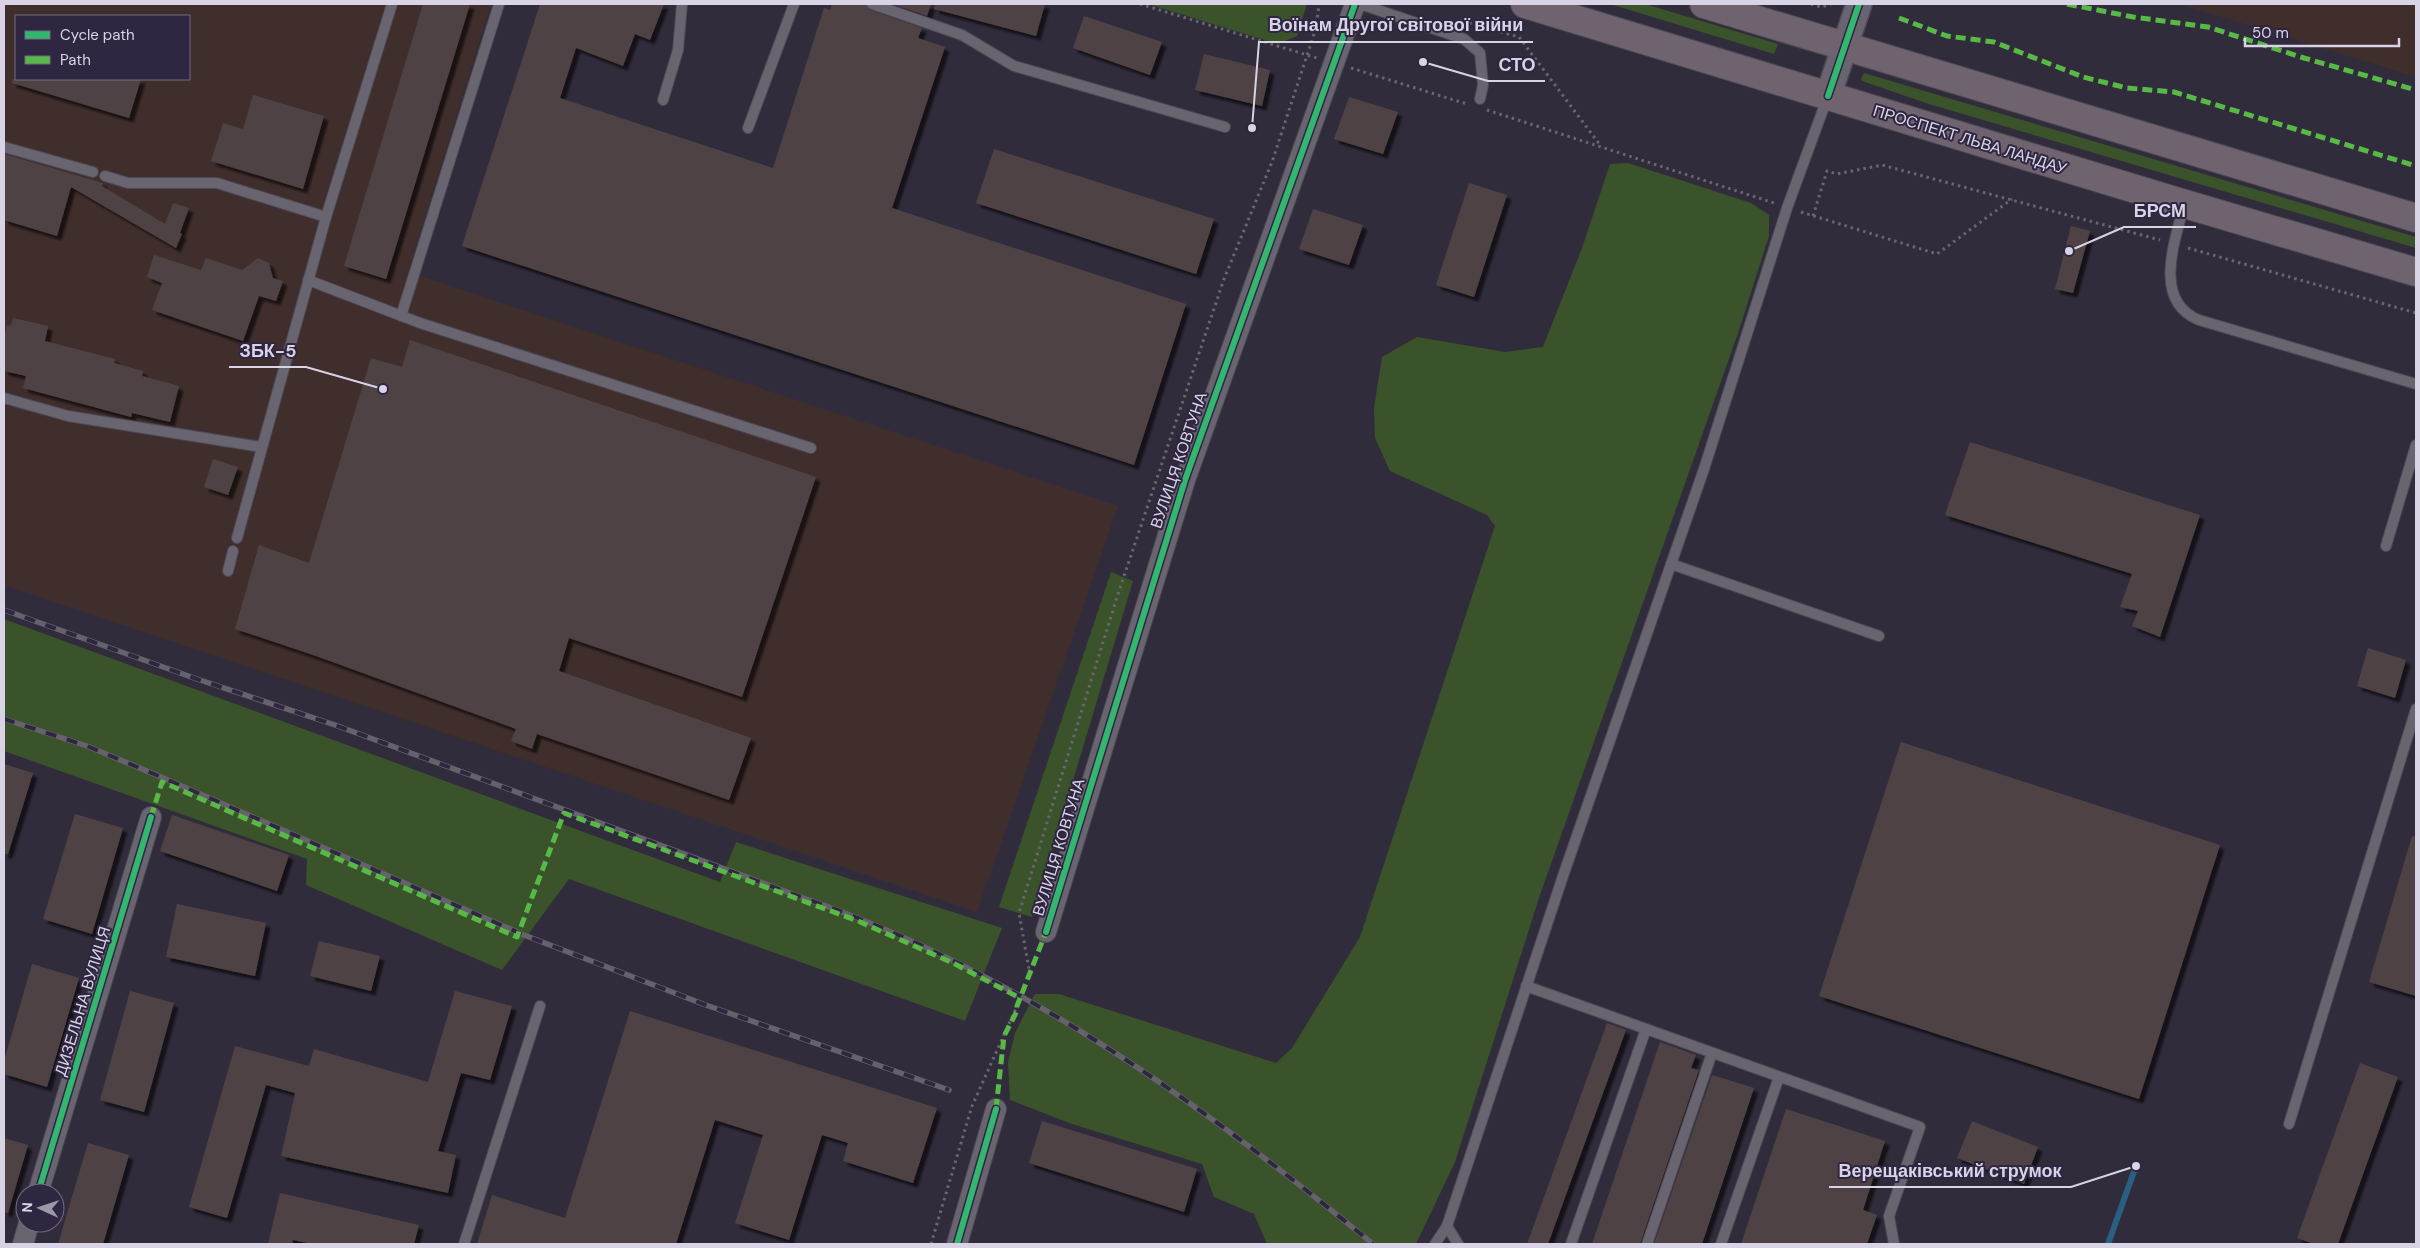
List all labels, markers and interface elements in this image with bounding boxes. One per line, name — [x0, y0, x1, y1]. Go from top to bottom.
callout: Воїнам Другої світової війни — [1259, 9, 1533, 42]
text: Воїнам Другої світової війни — [1269, 13, 1523, 37]
legend — [15, 15, 190, 80]
scale bar — [2245, 15, 2399, 47]
text: 50 m — [2252, 23, 2289, 43]
text: Cycle path — [60, 25, 135, 45]
callout: СТО — [1488, 48, 1545, 81]
text: Path — [60, 50, 91, 70]
text: СТО — [1498, 53, 1536, 77]
street label: ПРОСПЕКТ ЛЬВА ЛАНДАУ — [1871, 100, 2070, 179]
callout: БРСМ — [2124, 194, 2196, 227]
text: БРСМ — [2134, 199, 2186, 223]
callout: ЗБК-5 — [229, 334, 306, 367]
text: ЗБК-5 — [240, 339, 296, 363]
street label: ВУЛИЦЯ КОВТУНА — [1145, 389, 1212, 531]
street label: ВУЛИЦЯ КОВТУНА — [1028, 776, 1089, 918]
street label: ДИЗЕЛЬНА ВУЛИЦЯ — [50, 924, 115, 1078]
callout: Верещаківський струмок — [1829, 1154, 2071, 1187]
text: Верещаківський струмок — [1839, 1159, 2062, 1183]
north arrow — [15, 1183, 65, 1233]
text: N — [18, 1202, 36, 1213]

